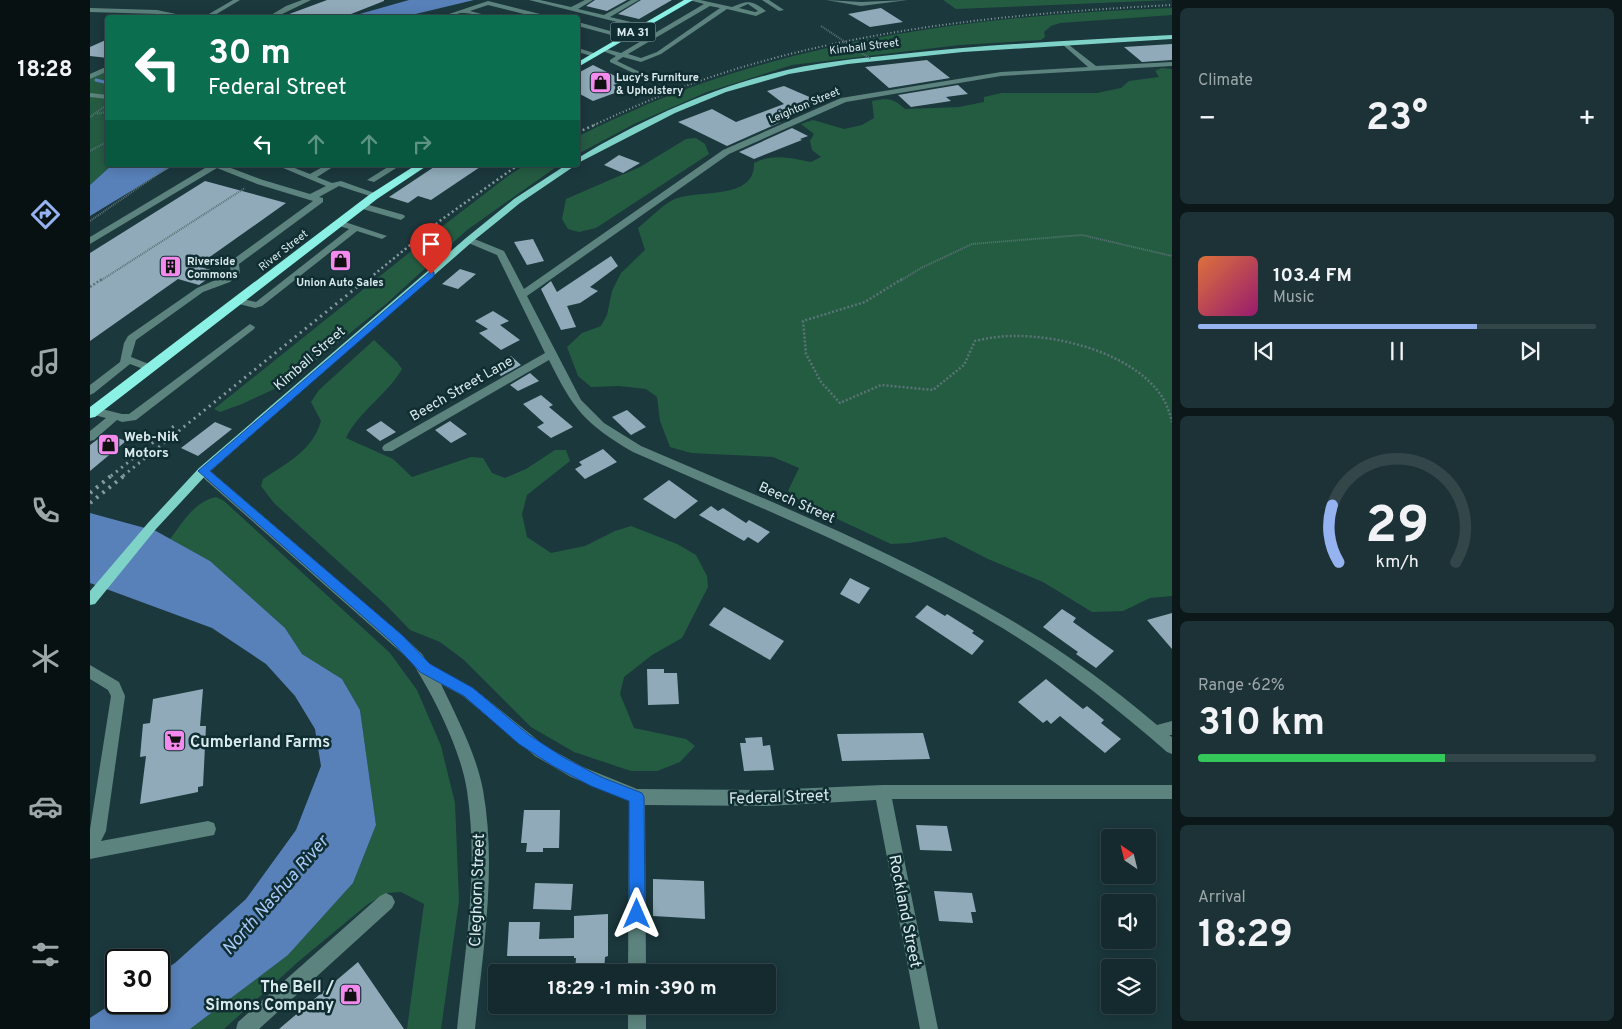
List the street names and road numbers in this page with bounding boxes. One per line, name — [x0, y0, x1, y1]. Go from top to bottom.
road number: MA 31 — [610, 22, 656, 42]
street label: Kimball Street — [828, 36, 900, 58]
street label: Leighton Street — [767, 85, 842, 127]
street label: River Street — [256, 227, 311, 274]
street label: Kimball Street — [271, 323, 349, 395]
street label: Beech Street Lane — [407, 353, 516, 426]
street label: Beech Street — [756, 479, 837, 528]
street label: Federal Street — [728, 786, 830, 810]
street label: Cleghorn Street — [466, 833, 490, 947]
street label: Rockland Street — [883, 853, 925, 970]

